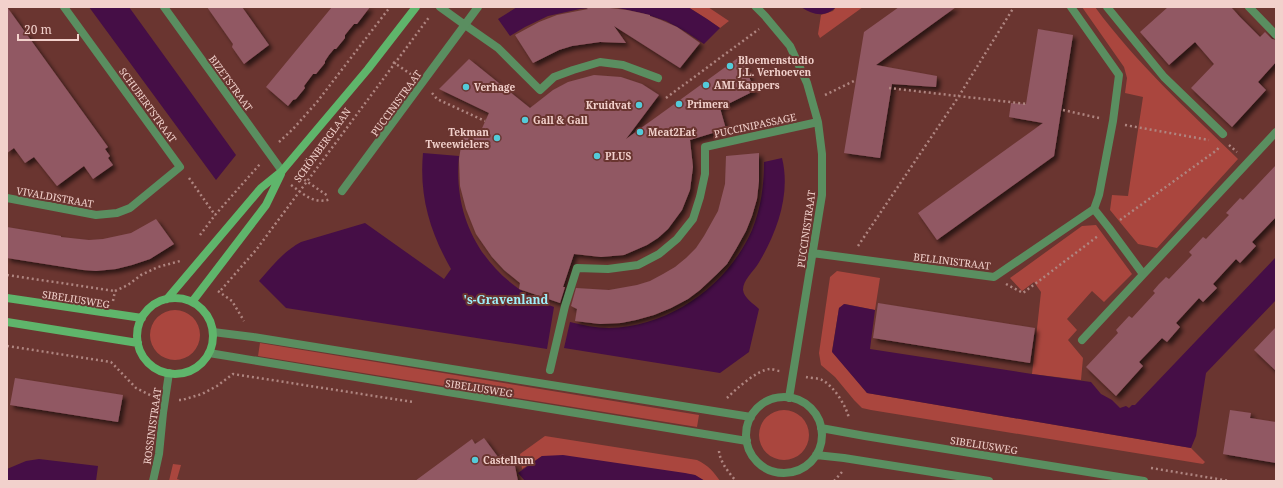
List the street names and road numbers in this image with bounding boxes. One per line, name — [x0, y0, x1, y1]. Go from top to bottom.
street label: BIZETSTRAAT — [206, 52, 256, 114]
street label: SCHUBERTSTRAAT — [116, 65, 180, 145]
street label: PUCCINISTRAAT — [367, 67, 425, 139]
street label: SCHÖNBERGLAAN — [290, 105, 354, 185]
street label: PUCCINIPASSAGE — [712, 109, 798, 141]
street label: VIVALDISTRAAT — [15, 183, 95, 211]
street label: PUCCINISTRAAT — [794, 189, 818, 269]
street label: BELLINISTRAAT — [913, 249, 991, 273]
street label: SIBELIUSWEG — [41, 287, 111, 311]
street label: SIBELIUSWEG — [444, 376, 514, 400]
street label: ROSSINISTRAAT — [140, 387, 164, 465]
street label: SIBELIUSWEG — [949, 433, 1019, 457]

